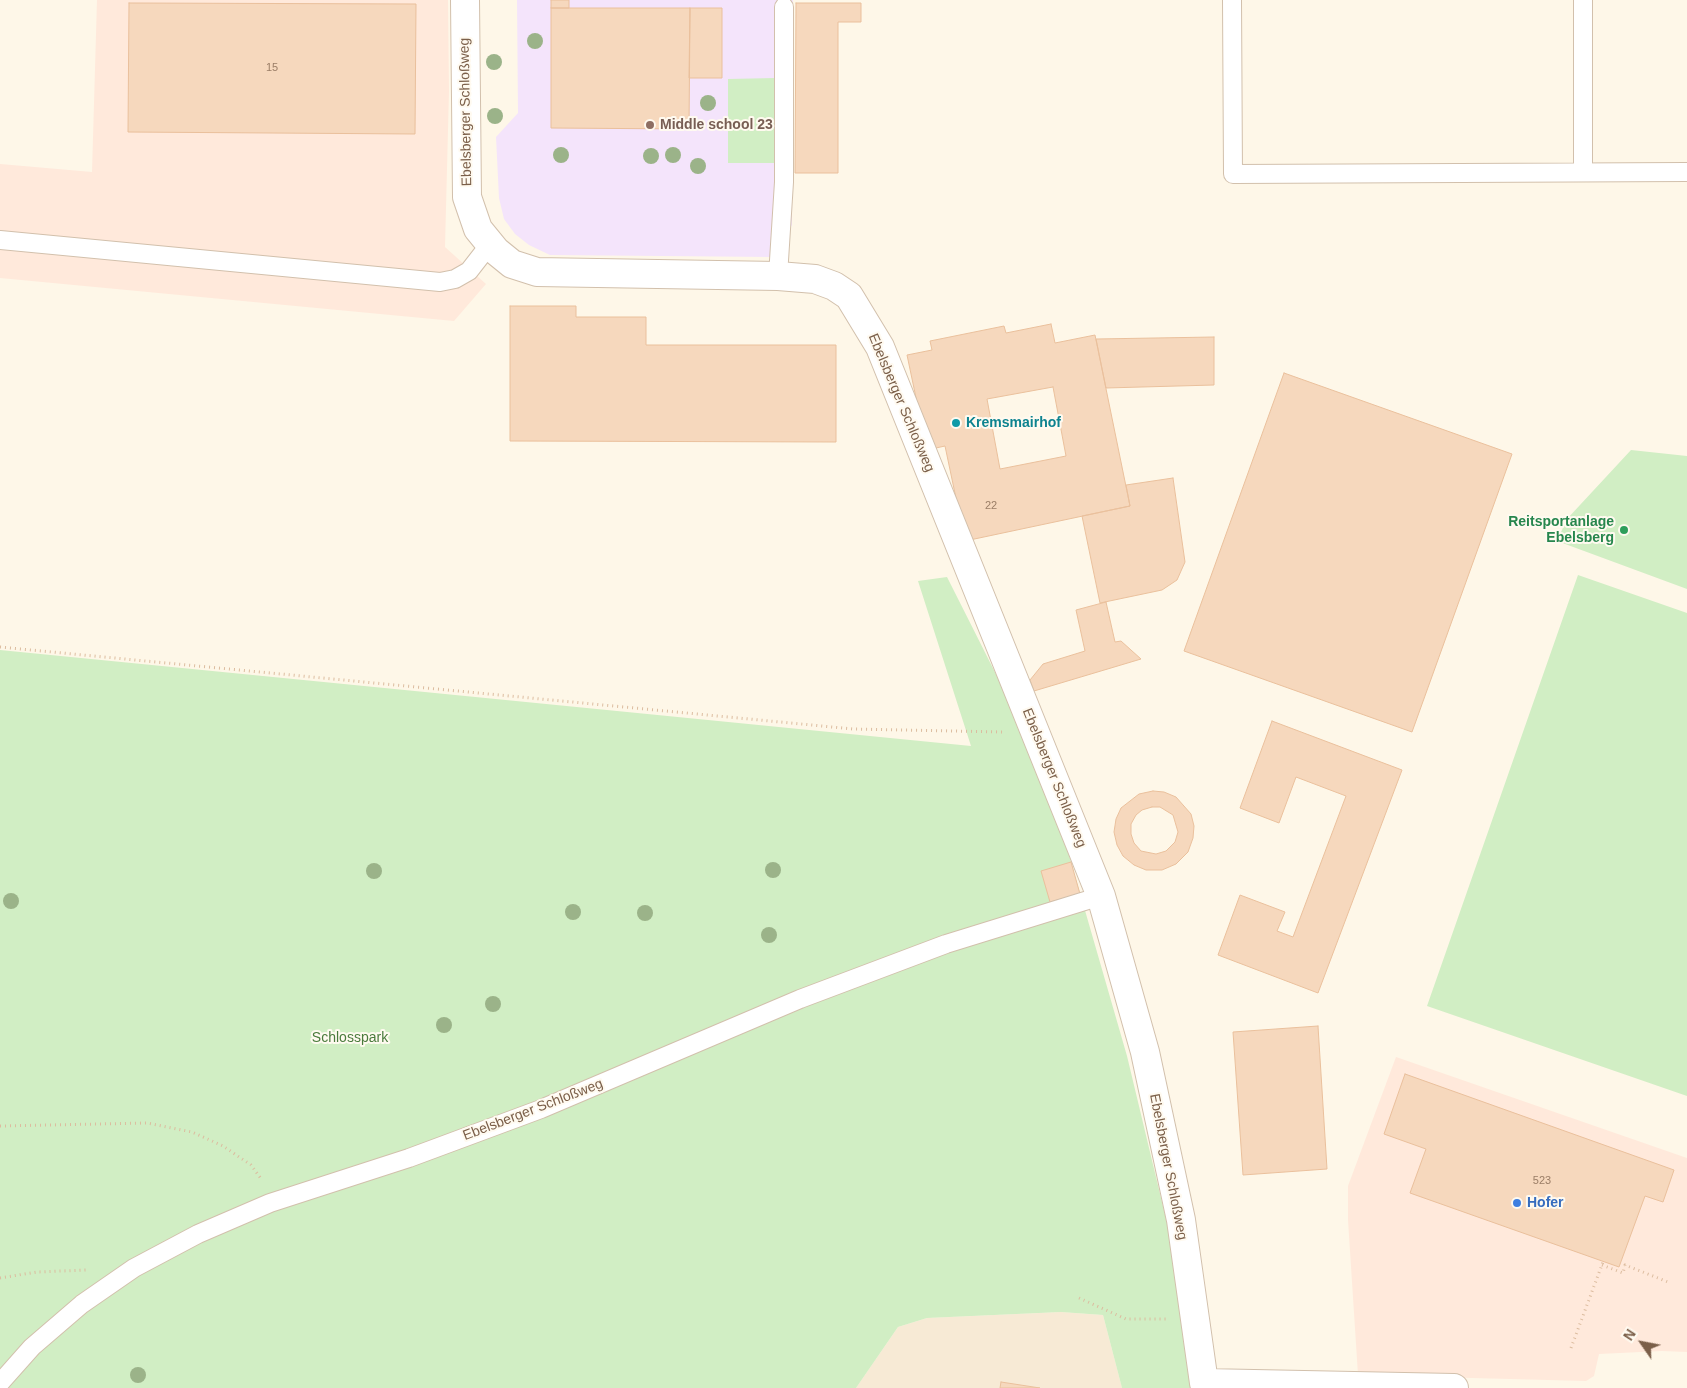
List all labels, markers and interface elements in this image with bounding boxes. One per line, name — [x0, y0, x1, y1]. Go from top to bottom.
street label: Ebelsberger Schloßweg — [456, 38, 476, 186]
house number: 15 — [266, 61, 278, 75]
place label: Middle school 23 — [660, 117, 773, 133]
marker: Middle school 23 — [644, 119, 656, 131]
street label: Ebelsberger Schloßweg — [864, 331, 938, 475]
place label: Kremsmairhof — [966, 415, 1061, 431]
marker: Kremsmairhof — [950, 417, 962, 429]
house number: 22 — [985, 499, 997, 513]
place label: Reitsportanlage Ebelsberg — [1508, 514, 1614, 546]
marker: Reitsportanlage Ebelsberg — [1618, 524, 1630, 536]
street label: Ebelsberger Schloßweg — [1018, 706, 1090, 850]
park label: Schlosspark — [312, 1030, 388, 1046]
street label: Ebelsberger Schloßweg — [461, 1076, 605, 1144]
street label: Ebelsberger Schloßweg — [1146, 1092, 1190, 1242]
house number: 523 — [1533, 1174, 1551, 1188]
place label: Hofer — [1527, 1195, 1564, 1211]
marker: Hofer — [1511, 1197, 1523, 1209]
north arrow — [1617, 1318, 1667, 1368]
text: N — [1620, 1326, 1639, 1343]

